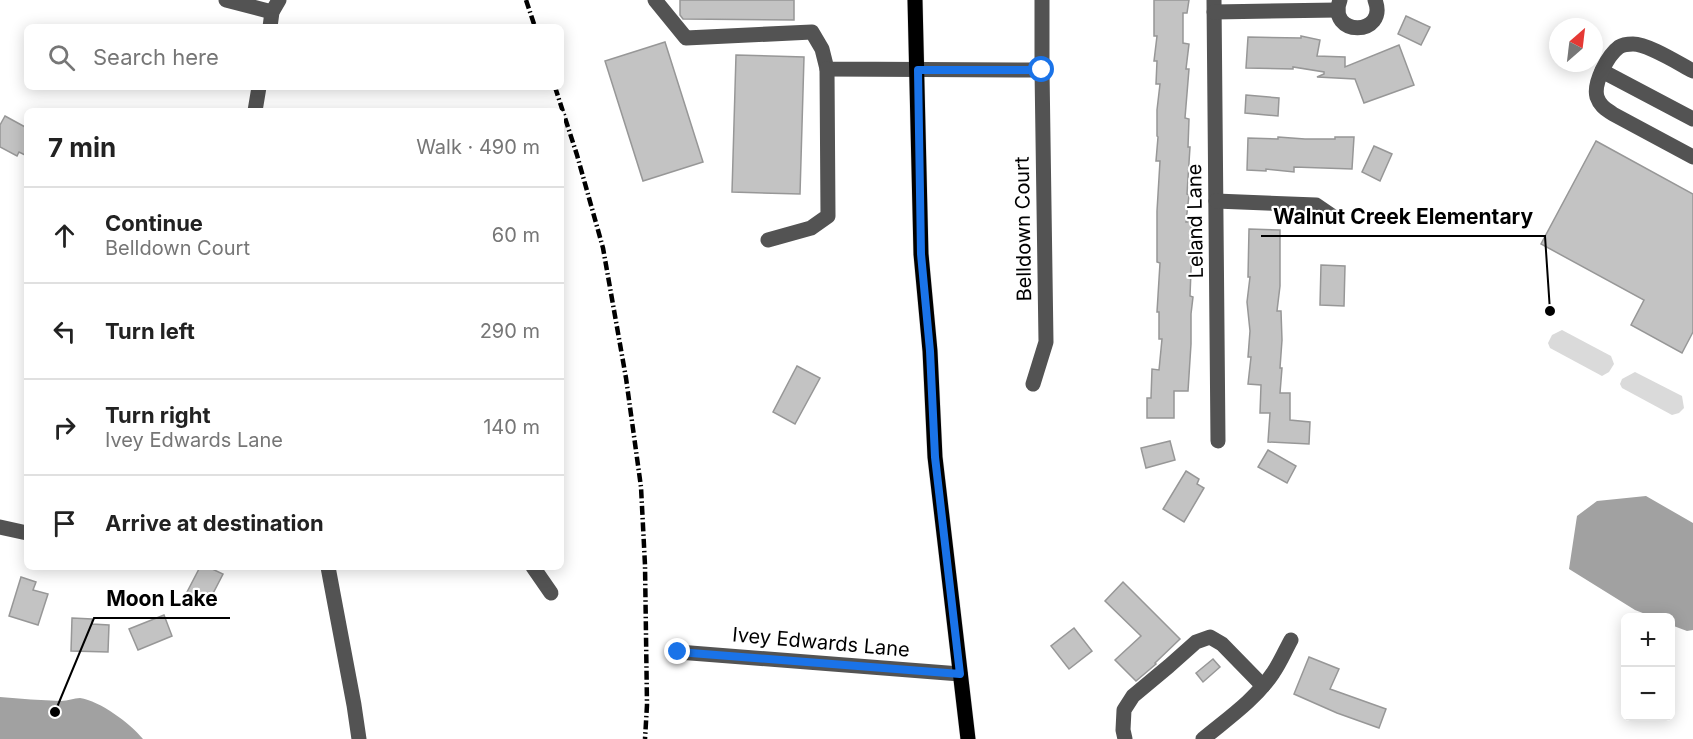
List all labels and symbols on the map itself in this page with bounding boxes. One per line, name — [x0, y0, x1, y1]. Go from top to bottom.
north arrow — [1549, 18, 1603, 72]
route start — [1028, 56, 1054, 82]
street label: Belldown Court — [1010, 156, 1036, 302]
street label: Leland Lane — [1182, 163, 1208, 279]
callout: Walnut Creek Elementary — [1261, 197, 1545, 236]
text: Walnut Creek Elementary — [1273, 204, 1533, 229]
callout: Moon Lake — [94, 579, 230, 618]
text: Moon Lake — [106, 586, 218, 611]
street label: Ivey Edwards Lane — [731, 622, 911, 662]
route end — [664, 638, 690, 664]

